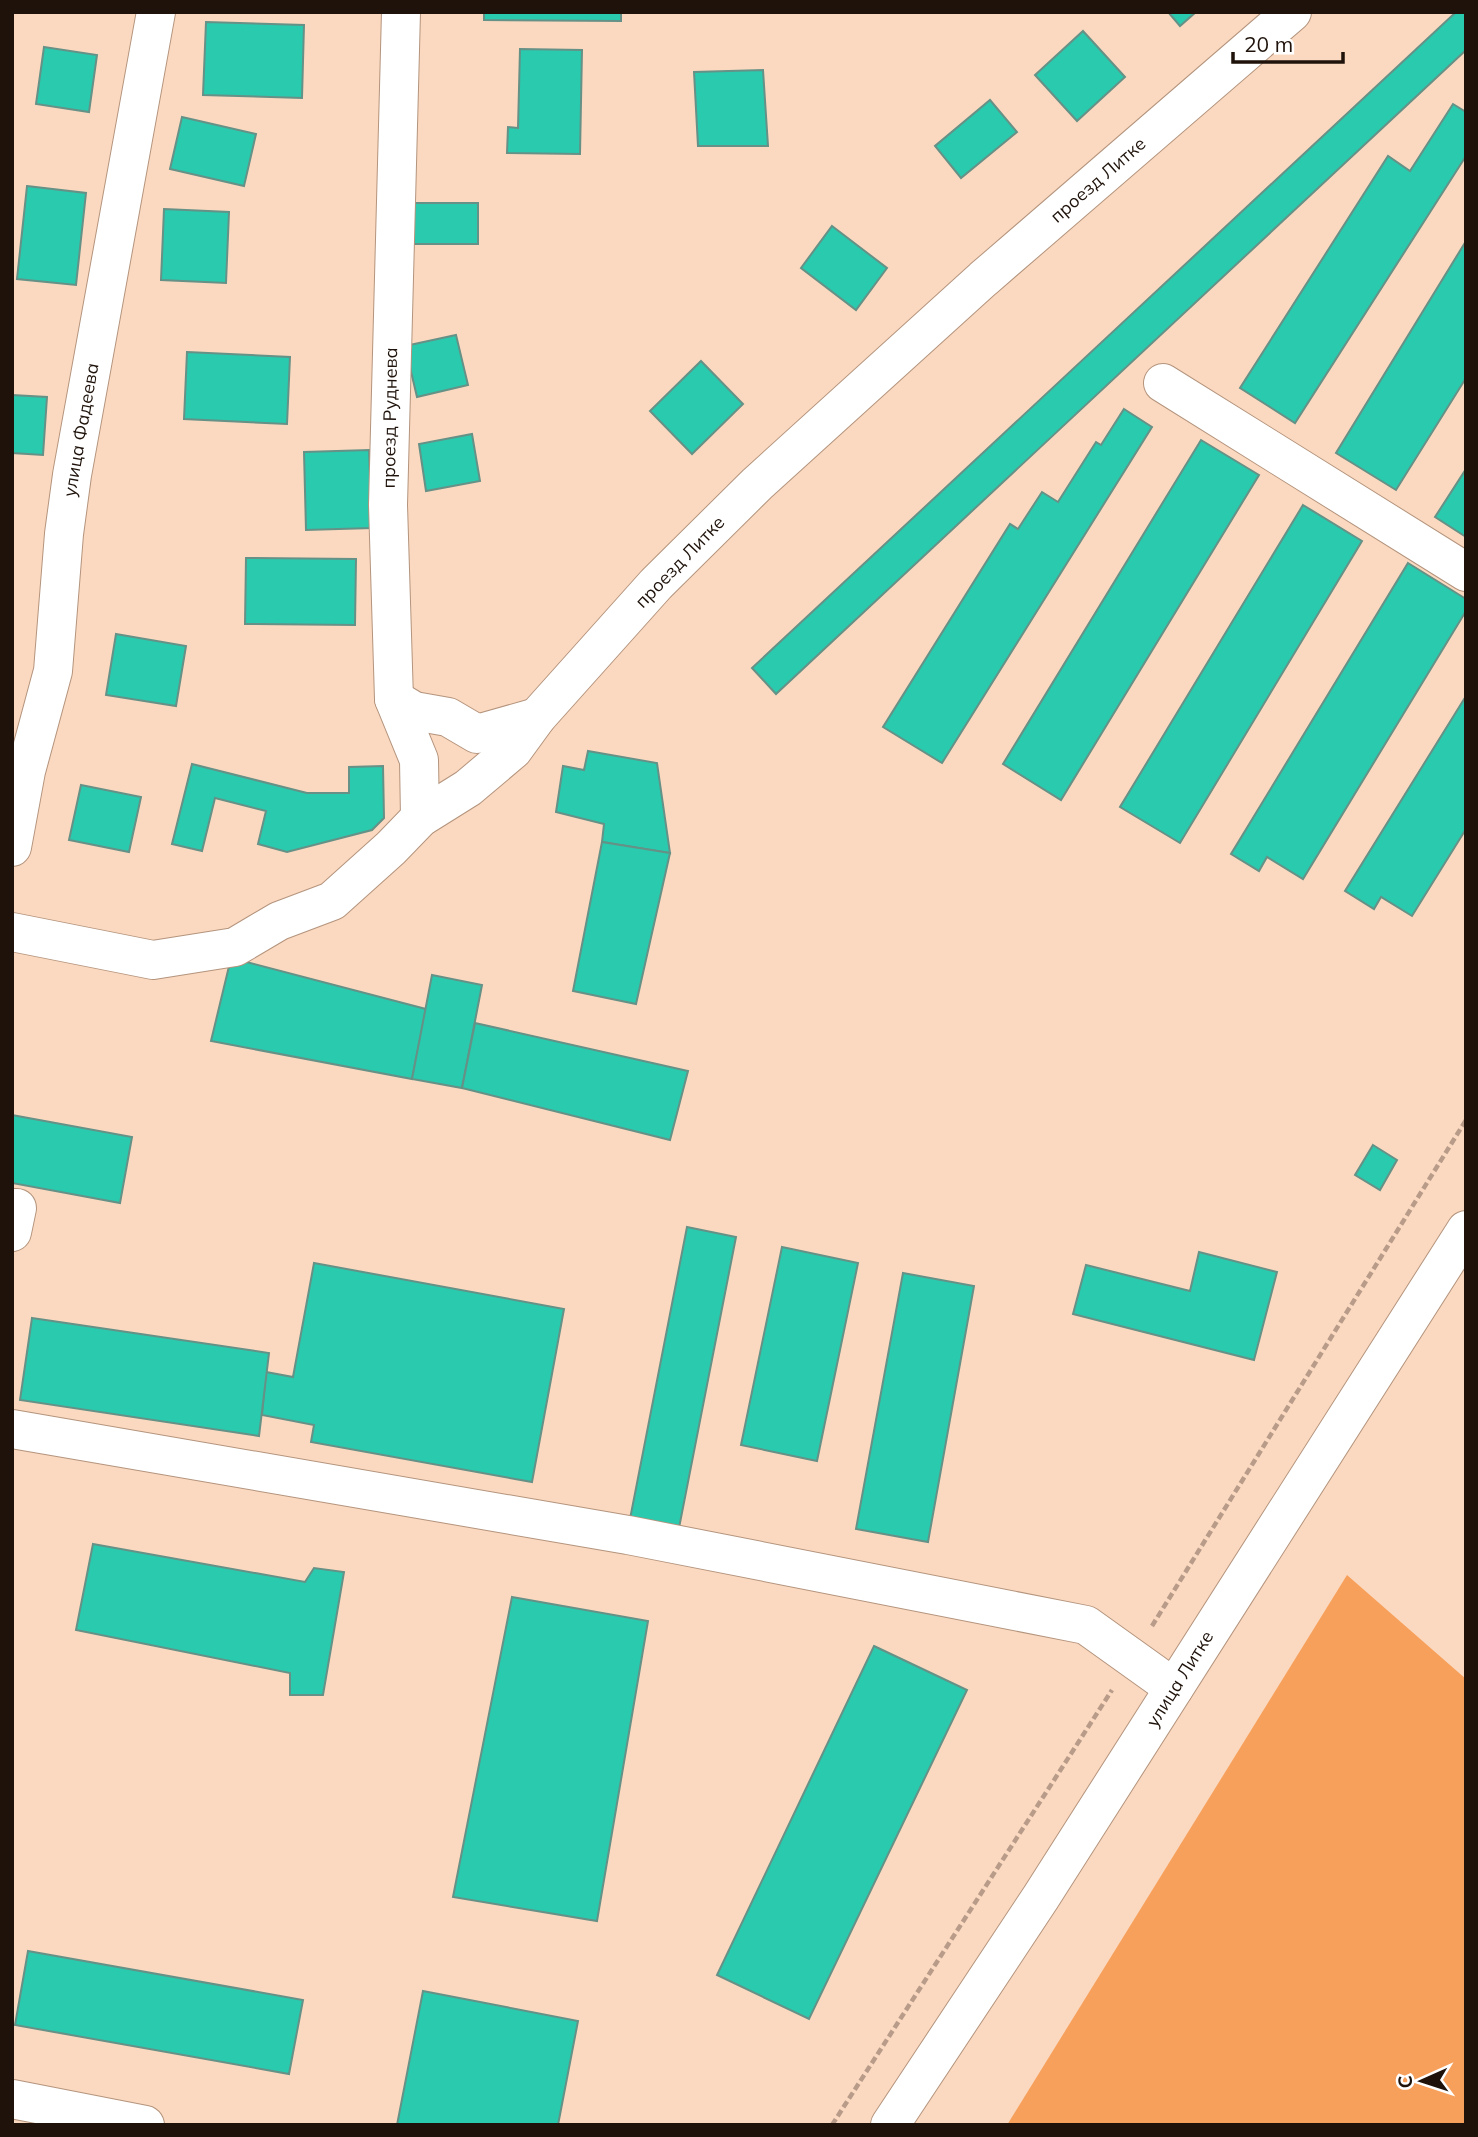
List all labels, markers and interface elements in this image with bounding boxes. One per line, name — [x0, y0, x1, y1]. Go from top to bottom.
scale bar — [1233, 21, 1343, 65]
text: 20 m — [1244, 31, 1293, 57]
street label: проезд Литке — [1045, 132, 1150, 227]
street label: проезд Руднева — [377, 347, 402, 489]
street label: улица Фадеева — [57, 361, 104, 499]
street label: проезд Литке — [630, 511, 729, 613]
street label: улица Литке — [1141, 1626, 1218, 1731]
north arrow — [1387, 2046, 1457, 2116]
text: С — [1393, 2075, 1417, 2089]

